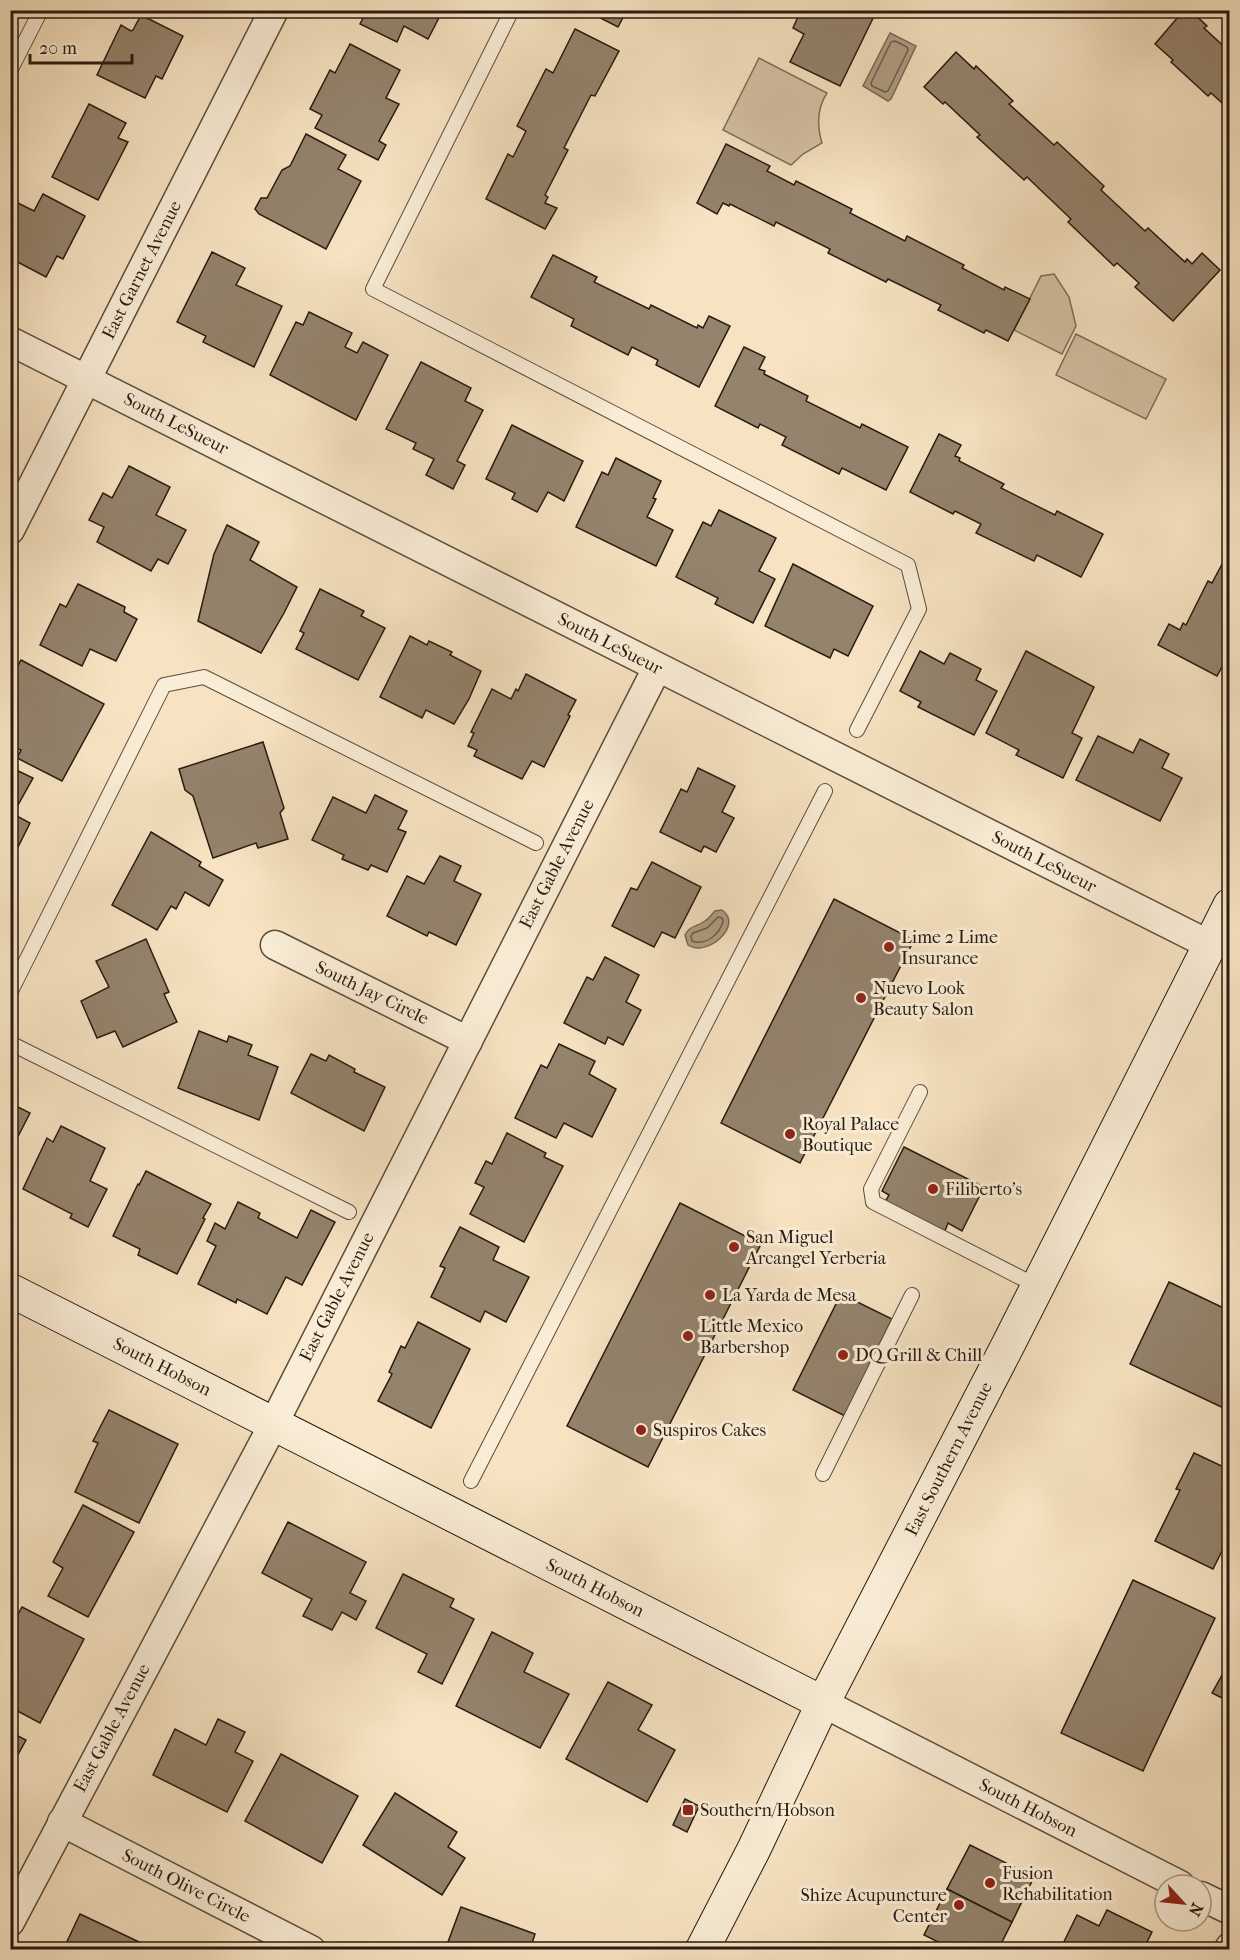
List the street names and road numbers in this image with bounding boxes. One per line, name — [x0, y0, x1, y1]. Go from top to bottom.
street label: East Garnet Avenue — [98, 197, 186, 343]
street label: South LeSueur — [120, 389, 232, 460]
street label: South LeSueur — [554, 609, 666, 680]
street label: East Gable Avenue — [515, 796, 599, 932]
street label: South LeSueur — [988, 827, 1100, 898]
street label: South Jay Circle — [312, 957, 432, 1029]
street label: East Gable Avenue — [295, 1229, 379, 1365]
street label: South Hobson — [109, 1333, 215, 1401]
street label: East Southern Avenue — [901, 1378, 997, 1540]
street label: South Hobson — [542, 1554, 648, 1622]
street label: East Gable Avenue — [69, 1660, 155, 1796]
street label: South Hobson — [975, 1774, 1081, 1842]
street label: South Olive Circle — [118, 1845, 254, 1927]

